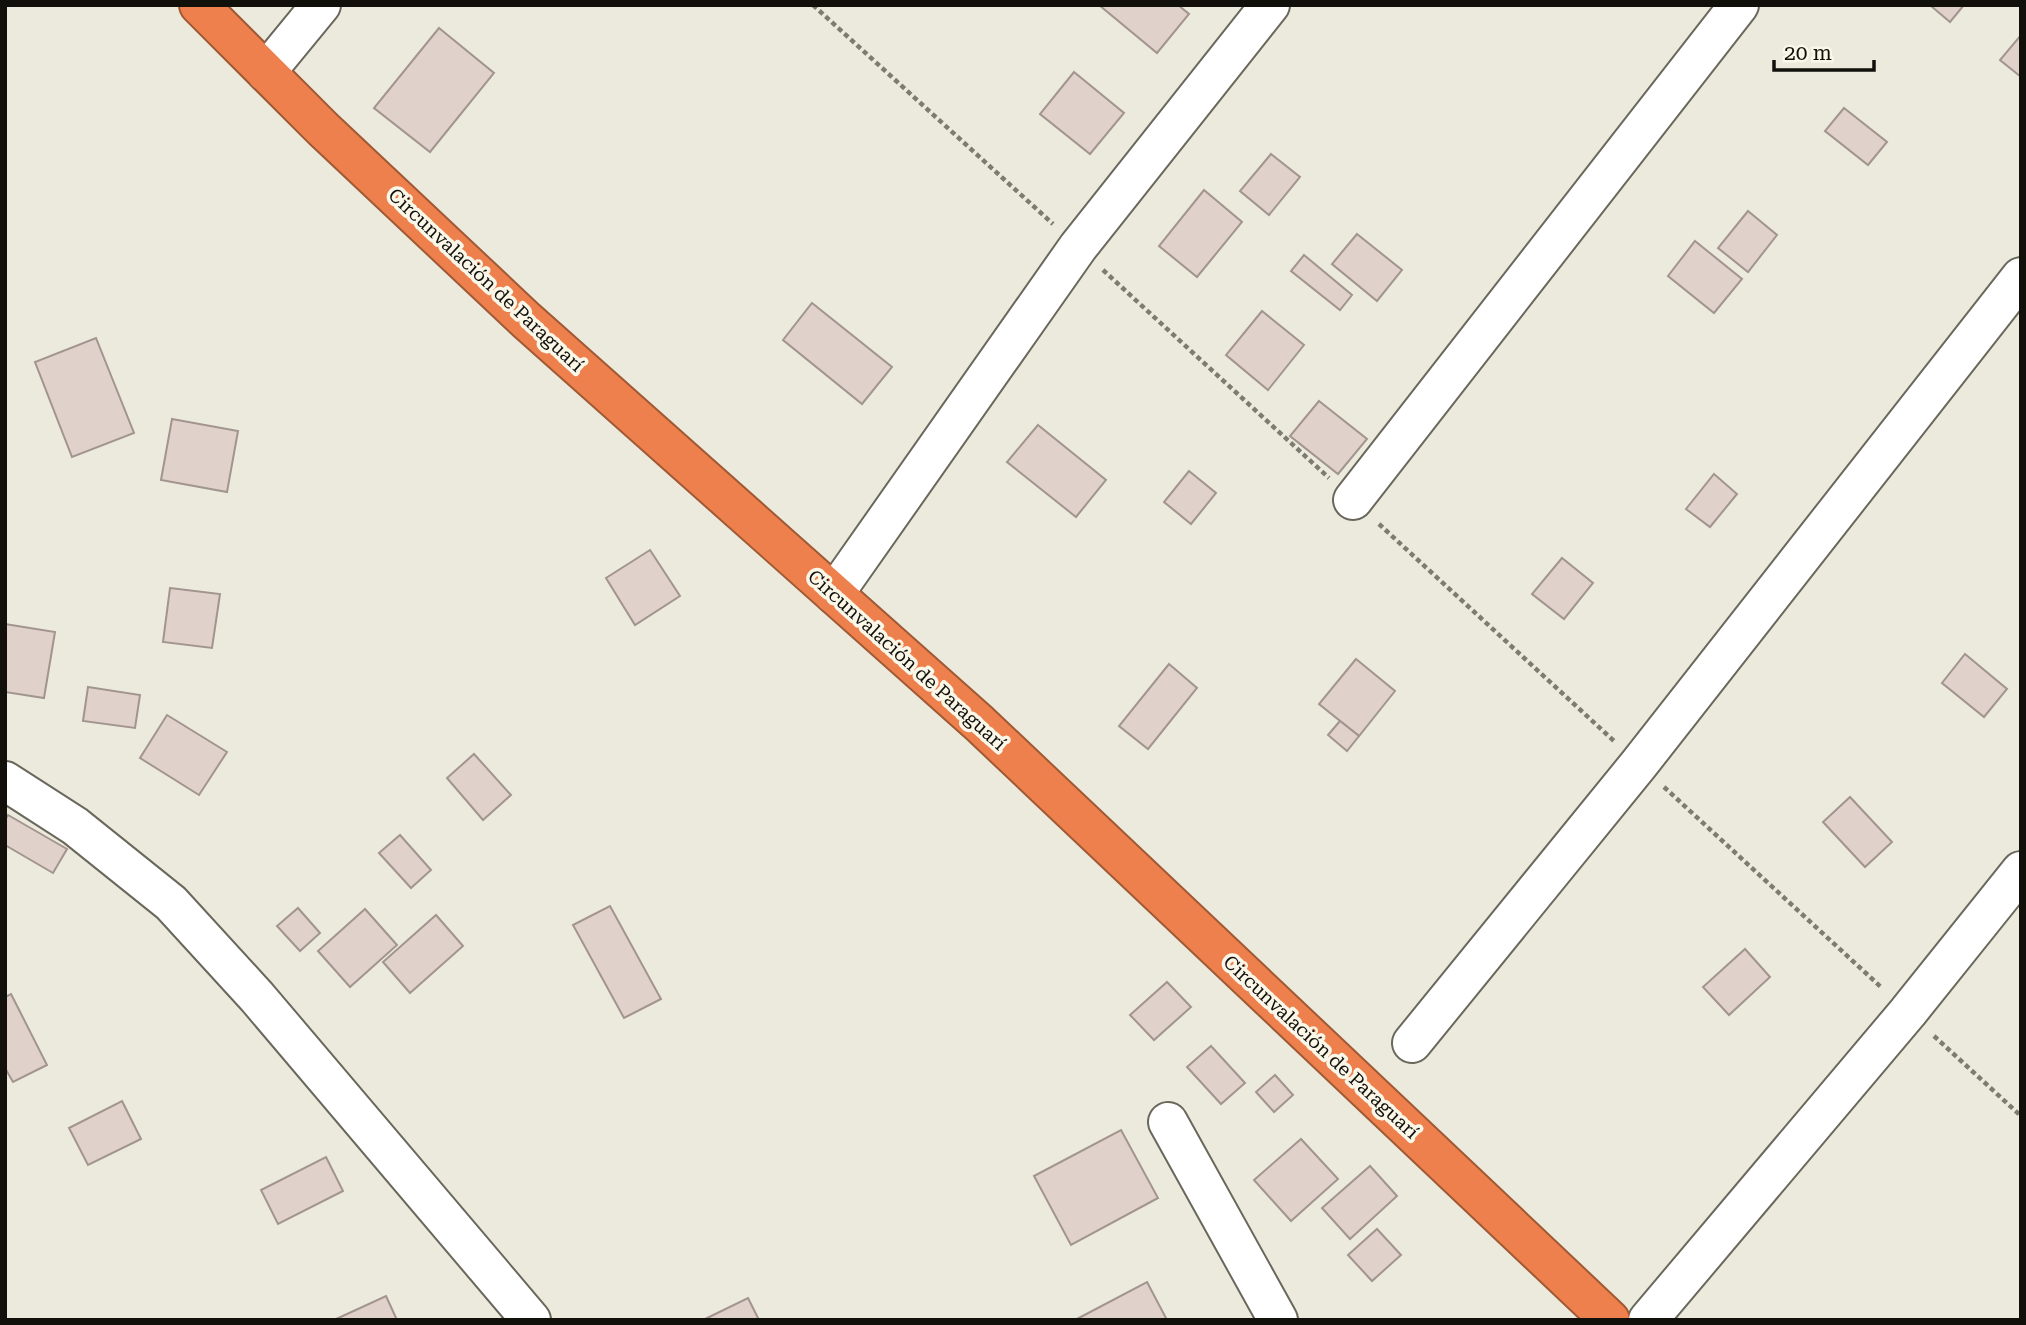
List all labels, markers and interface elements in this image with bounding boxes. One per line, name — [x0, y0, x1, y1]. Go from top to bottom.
scale bar — [1774, 28, 1874, 72]
text: 20 m — [1784, 41, 1832, 65]
street label: Circunvalación de Paraguarí — [384, 183, 588, 377]
street label: Circunvalación de Paraguarí — [803, 565, 1011, 755]
street label: Circunvalación de Paraguarí — [1219, 950, 1423, 1144]

